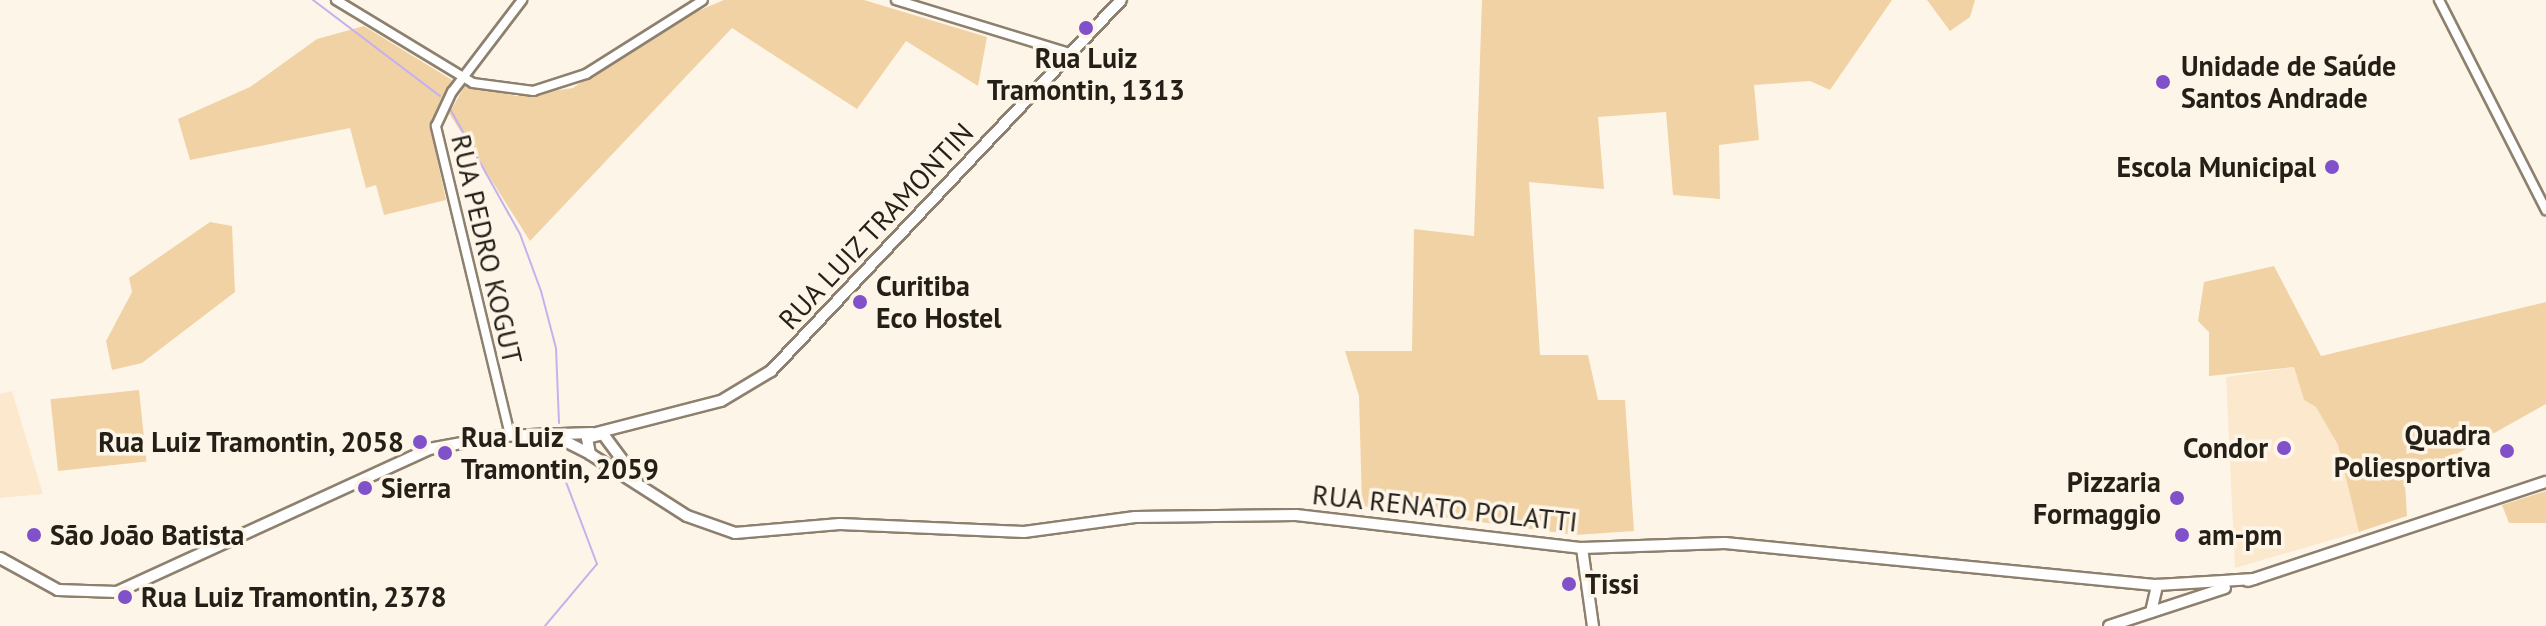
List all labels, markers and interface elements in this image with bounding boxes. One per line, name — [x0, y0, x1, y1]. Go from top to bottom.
marker: Rua Luiz Tramontin, 1313 — [1077, 19, 1095, 37]
place label: Rua Luiz Tramontin, 1313 — [986, 41, 1186, 107]
place label: Unidade de Saúde Santos Andrade — [2181, 49, 2396, 115]
marker: Unidade de Saúde Santos Andrade — [2152, 71, 2174, 93]
street label: RUA LUIZ TRAMONTIN — [771, 115, 981, 337]
street label: RUA PEDRO KOGUT — [444, 130, 530, 368]
place label: Escola Municipal — [2117, 150, 2316, 184]
marker: Escola Municipal — [2323, 158, 2341, 176]
place label: Curitiba Eco Hostel — [876, 269, 1002, 335]
marker: Curitiba Eco Hostel — [851, 293, 869, 311]
place label: Quadra Poliesportiva — [2334, 418, 2491, 484]
place label: Rua Luiz Tramontin, 2059 — [461, 420, 661, 486]
place label: Rua Luiz Tramontin, 2058 — [94, 425, 404, 459]
place label: Condor — [2183, 431, 2268, 465]
marker: Rua Luiz Tramontin, 2058 — [411, 433, 429, 451]
marker: Condor — [2275, 439, 2293, 457]
marker: Quadra Poliesportiva — [2498, 442, 2516, 460]
marker: Rua Luiz Tramontin, 2059 — [436, 444, 454, 462]
place label: Pizzaria Formaggio — [2033, 465, 2161, 531]
place label: Sierra — [381, 471, 451, 505]
street label: RUA RENATO POLATTI — [1310, 477, 1580, 539]
marker: Sierra — [356, 479, 374, 497]
marker: Pizzaria Formaggio — [2168, 489, 2186, 507]
place label: São João Batista — [50, 518, 244, 552]
place label: am-pm — [2198, 518, 2282, 552]
marker: São João Batista — [25, 526, 43, 544]
marker: am-pm — [2173, 526, 2191, 544]
place label: Tissi — [1585, 567, 1640, 601]
marker: Tissi — [1560, 575, 1578, 593]
place label: Rua Luiz Tramontin, 2378 — [141, 580, 451, 614]
marker: Rua Luiz Tramontin, 2378 — [116, 588, 134, 606]

